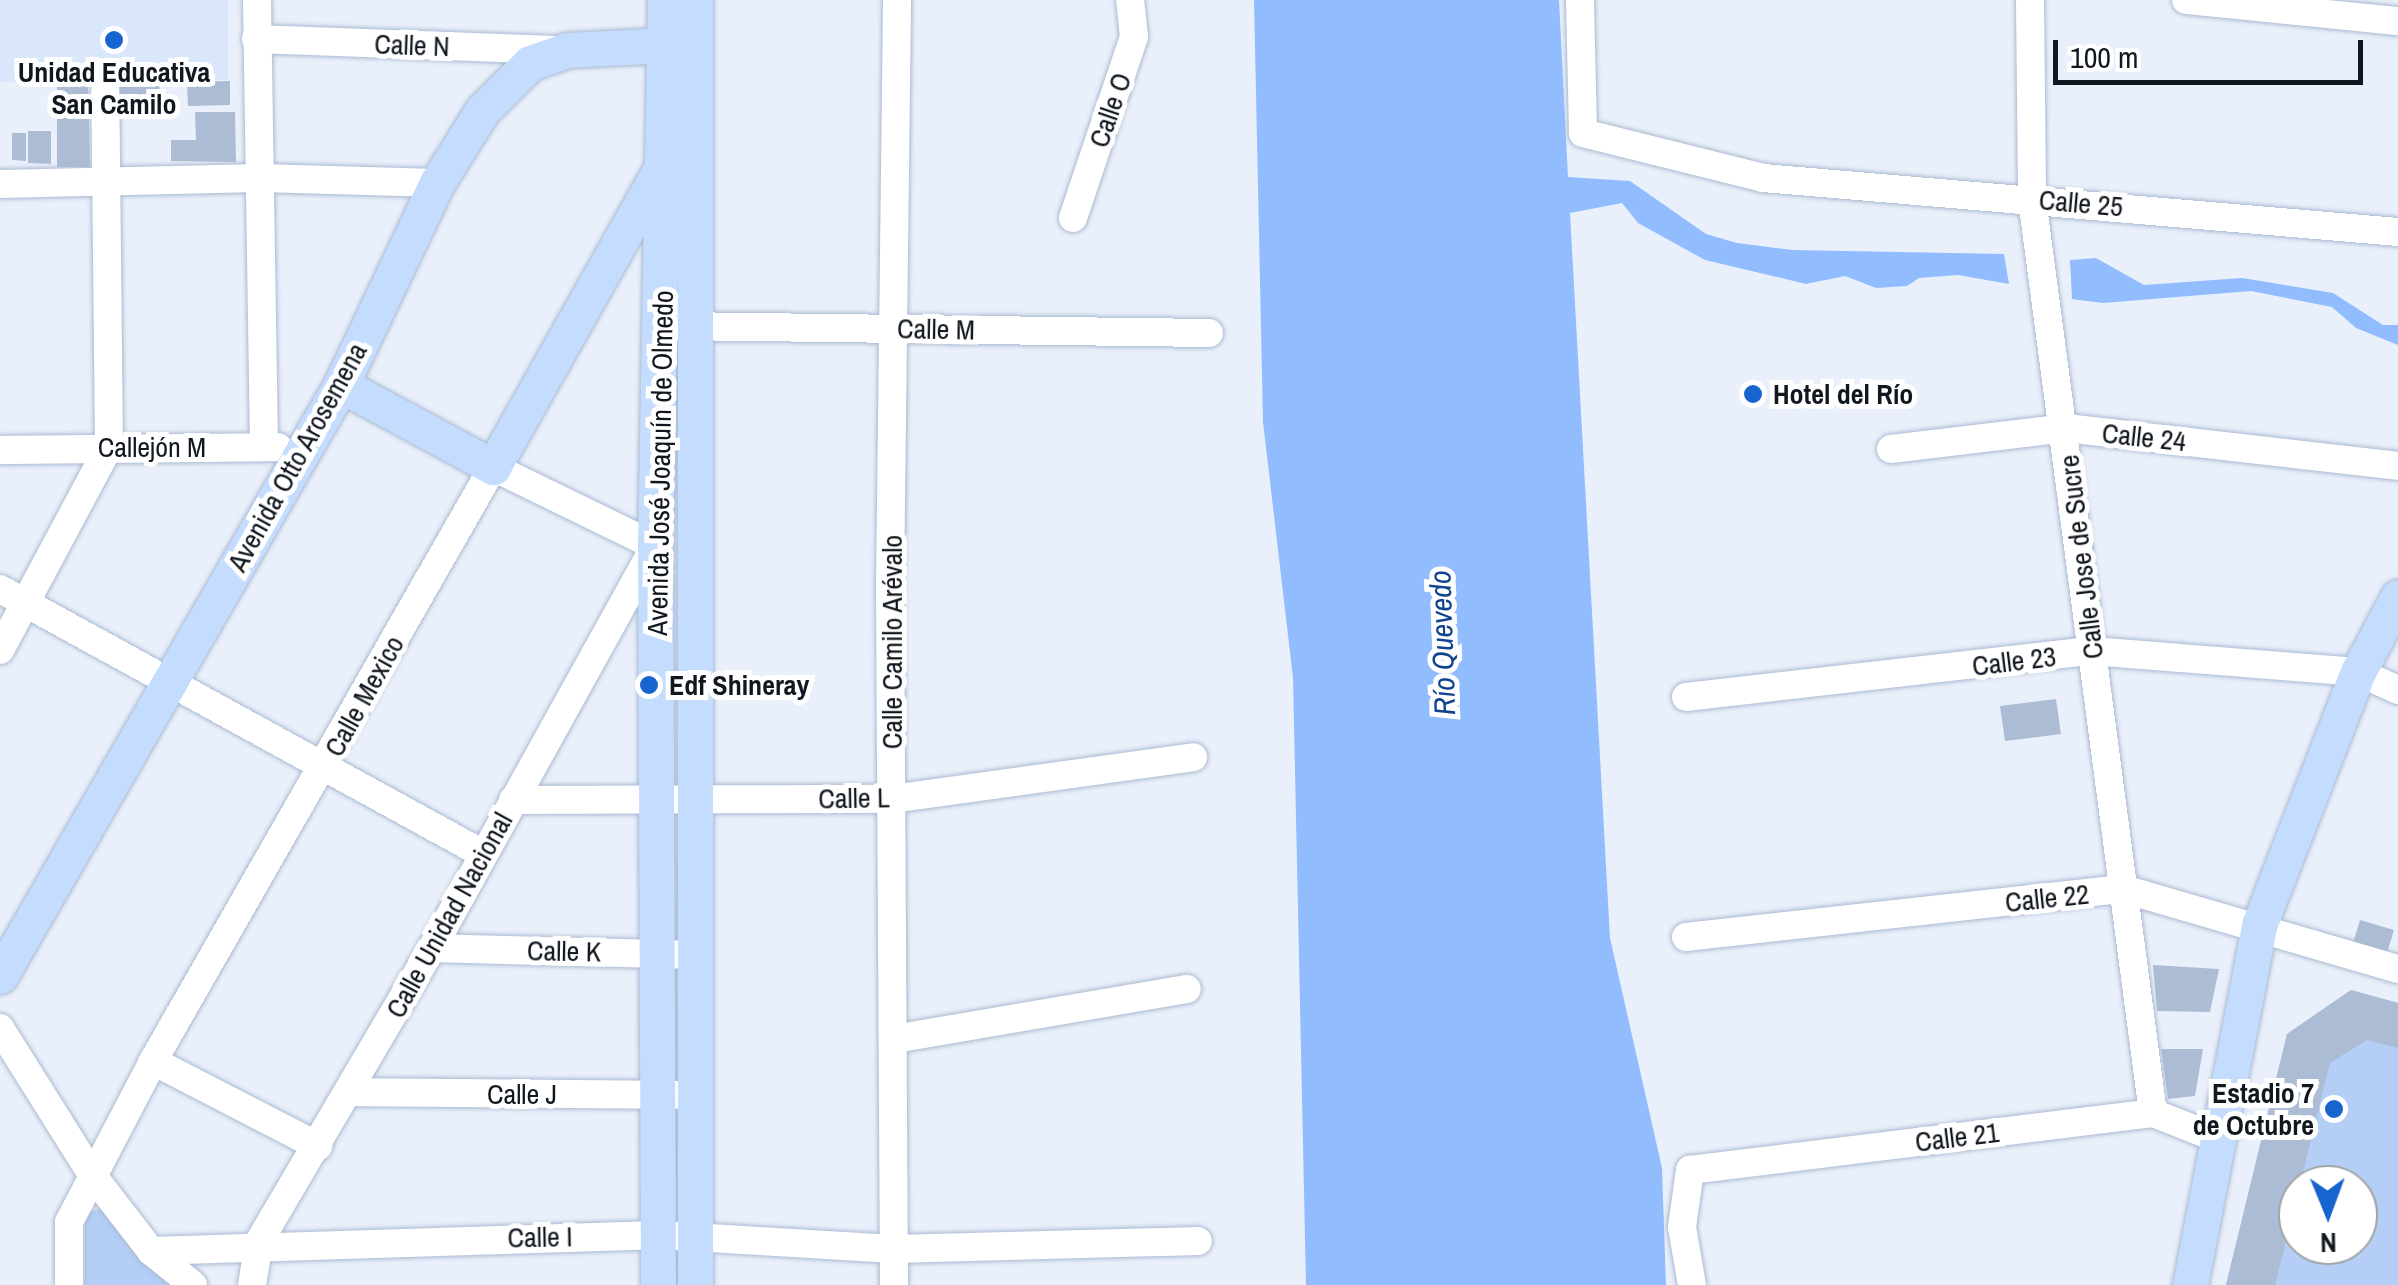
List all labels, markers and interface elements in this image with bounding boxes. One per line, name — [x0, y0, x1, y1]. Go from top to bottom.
scale bar — [2058, 20, 2368, 82]
street label: Calle N — [374, 27, 450, 63]
marker: Unidad Educativa San Camilo — [103, 29, 125, 51]
text: 100 m — [2070, 37, 2138, 77]
place label: Unidad Educativa San Camilo — [18, 55, 210, 121]
street label: Calle O — [1082, 68, 1138, 152]
street label: Calle 25 — [2038, 183, 2124, 223]
street label: Avenida José Joaquín de Olmedo — [640, 290, 680, 636]
street label: Calle M — [897, 312, 975, 346]
street label: Avenida Otto Arosemena — [220, 336, 374, 578]
place label: Hotel del Río — [1773, 377, 1913, 411]
marker: Hotel del Río — [1742, 383, 1764, 405]
street label: Calle 24 — [2100, 416, 2188, 458]
street label: Callejón M — [98, 430, 206, 464]
street label: Calle Jose de Sucre — [2052, 453, 2110, 661]
street label: Calle Camilo Arévalo — [875, 534, 909, 750]
water label: Río Quevedo — [1421, 570, 1463, 716]
street label: Calle Mexico — [317, 630, 411, 762]
street label: Calle 23 — [1970, 639, 2058, 683]
place label: Edf Shineray — [669, 668, 809, 702]
marker: Edf Shineray — [638, 674, 660, 696]
street label: Calle L — [818, 781, 890, 815]
street label: Calle Unidad Nacional — [379, 806, 519, 1024]
street label: Calle 22 — [2003, 877, 2091, 919]
street label: Calle K — [527, 934, 601, 968]
place label: Estadio 7 de Octubre — [2193, 1076, 2314, 1142]
street label: Calle J — [487, 1077, 557, 1111]
marker: Estadio 7 de Octubre — [2323, 1098, 2345, 1120]
street label: Calle 21 — [1913, 1115, 2001, 1159]
north arrow — [2278, 1165, 2378, 1265]
street label: Calle I — [507, 1220, 573, 1254]
text: N — [2320, 1224, 2337, 1262]

